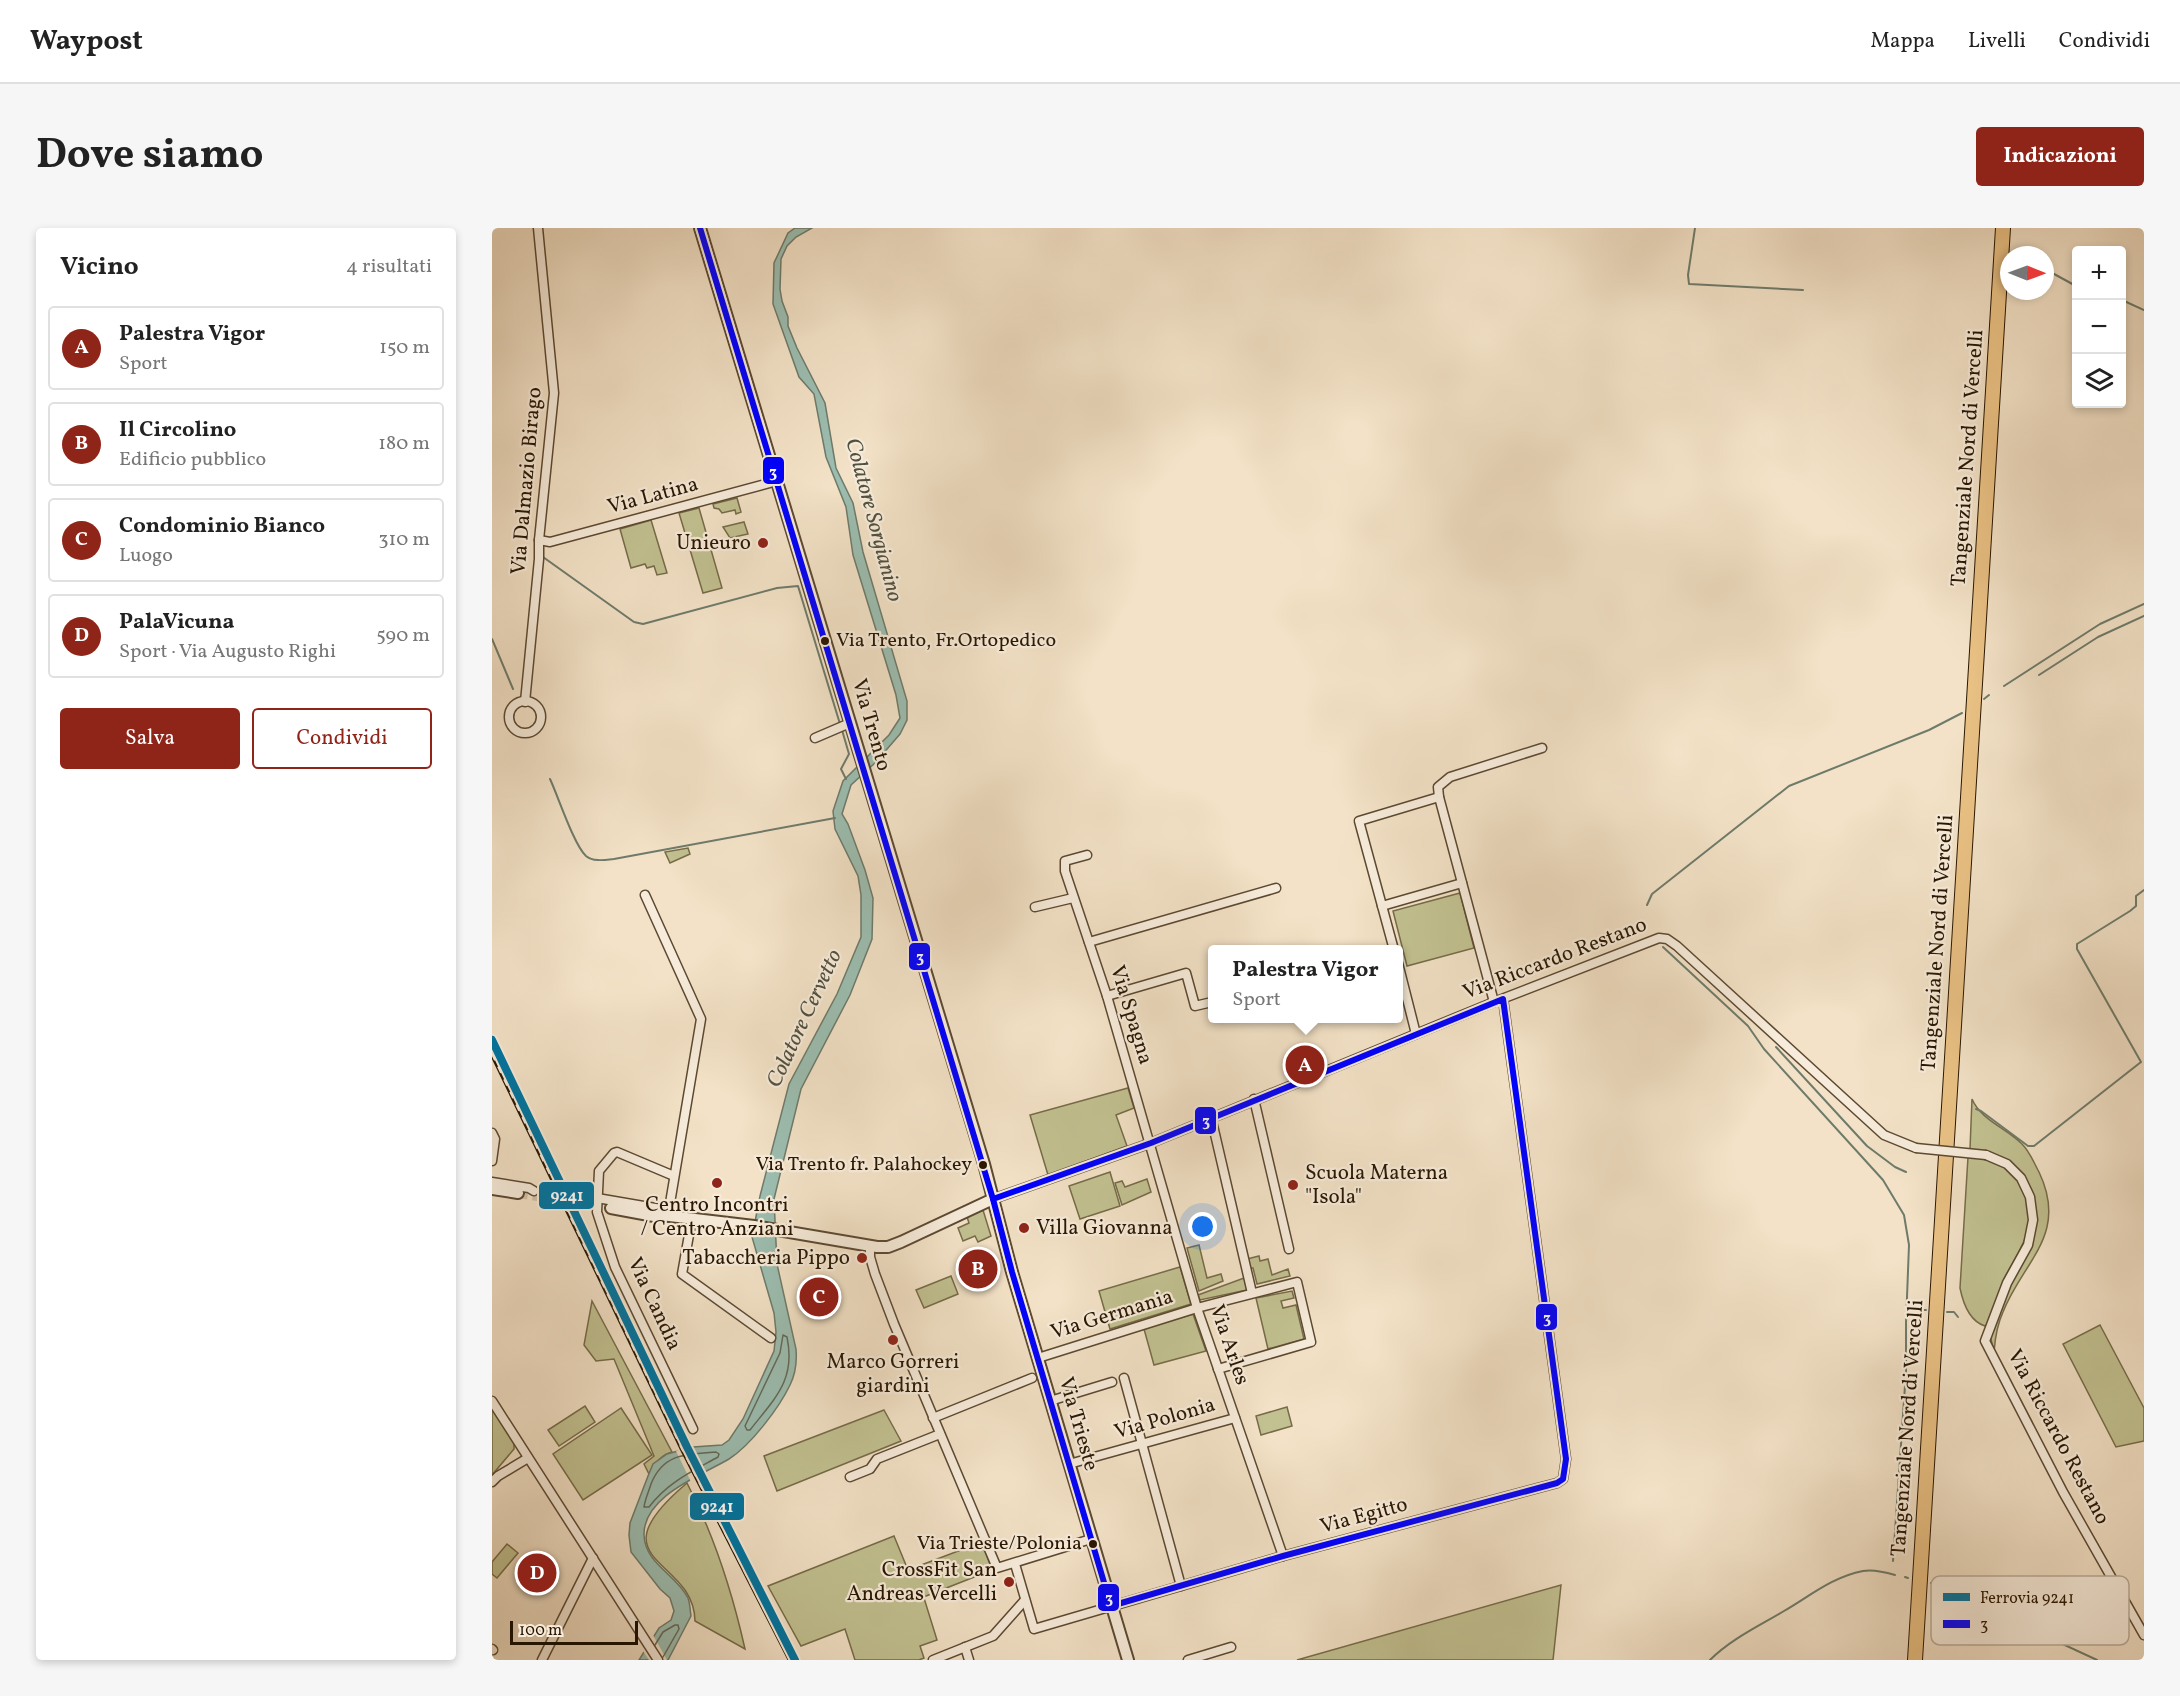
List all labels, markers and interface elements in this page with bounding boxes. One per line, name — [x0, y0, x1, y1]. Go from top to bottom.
text: Waypost — [30, 22, 143, 61]
text: Mappa — [1870, 27, 1935, 56]
text: Livelli — [1968, 27, 2026, 56]
text: Condividi — [2059, 27, 2150, 56]
text: Dove siamo — [36, 127, 264, 186]
button: Indicazioni — [1976, 127, 2144, 186]
north arrow — [2000, 246, 2054, 300]
map controls — [2072, 246, 2126, 408]
button: + — [2072, 246, 2126, 300]
text: Vicino — [60, 249, 139, 285]
text: 4 risultati — [346, 253, 432, 281]
button: − — [2072, 300, 2126, 354]
text: Palestra Vigor — [119, 319, 265, 350]
street label: Tangenziale Nord di Vercelli — [1945, 328, 1991, 588]
text: A — [74, 334, 89, 362]
text: 150 m — [379, 334, 430, 362]
text: Sport — [119, 350, 168, 378]
button: layers — [2072, 354, 2126, 408]
street label: Via Dalmazio Birago — [504, 386, 550, 576]
text: Il Circolino — [119, 415, 236, 446]
text: B — [75, 430, 88, 458]
text: 180 m — [378, 430, 430, 458]
water label: Colatore Sorgianino — [836, 435, 910, 605]
text: Edificio pubblico — [119, 446, 266, 474]
line badge: 3 — [762, 456, 785, 485]
text: 3 — [769, 462, 777, 484]
street label: Via Latina — [604, 470, 702, 522]
text: Condominio Bianco — [119, 511, 325, 542]
text: C — [75, 526, 88, 554]
text: 310 m — [378, 526, 430, 554]
place label: Unieuro — [676, 529, 751, 558]
marker: Unieuro — [756, 536, 770, 550]
text: Luogo — [119, 542, 173, 570]
text: PalaVicuna — [119, 607, 235, 638]
text: D — [74, 622, 89, 650]
text: 590 m — [376, 622, 430, 650]
place label: Via Trento, Fr.Ortopedico — [836, 627, 1056, 655]
marker: Via Trento, Fr.Ortopedico — [819, 635, 831, 647]
text: Sport · Via Augusto Righi — [119, 638, 336, 666]
street label: Via Trento — [844, 675, 898, 775]
button: Salva — [60, 708, 240, 769]
button: Condividi — [252, 708, 432, 769]
street label: Tangenziale Nord di Vercelli — [1915, 813, 1961, 1073]
street label: Via Riccardo Restano — [1459, 911, 1651, 1007]
line badge: 3 — [908, 942, 931, 971]
water label: Colatore Cervetto — [759, 945, 851, 1093]
popup — [1208, 945, 1403, 1023]
text: 3 — [916, 947, 924, 969]
text: Palestra Vigor — [1232, 955, 1379, 986]
street label: Via Spagna — [1102, 962, 1160, 1068]
text: Sport — [1232, 986, 1281, 1014]
pin: A — [1286, 1042, 1324, 1088]
line badge: 3 — [1194, 1106, 1217, 1135]
text: 3 — [1202, 1111, 1210, 1133]
place label: Via Trento fr. Palahockey — [755, 1151, 972, 1179]
marker: Via Trento fr. Palahockey — [977, 1159, 989, 1171]
place label: Scuola Materna "Isola" — [1305, 1159, 1448, 1212]
marker: Centro Incontri / Centro Anziani — [710, 1176, 724, 1190]
marker: Scuola Materna "Isola" — [1286, 1178, 1300, 1192]
line badge: 9241 — [538, 1181, 595, 1210]
text: 9241 — [550, 1186, 584, 1208]
place label: Centro Incontri / Centro Anziani — [640, 1191, 794, 1244]
your location — [1188, 1212, 1217, 1241]
place label: Villa Giovanna — [1036, 1214, 1173, 1243]
marker: Villa Giovanna — [1017, 1221, 1031, 1235]
place label: Tabaccheria Pippo — [682, 1244, 850, 1273]
pin: B — [958, 1246, 998, 1292]
marker: Tabaccheria Pippo — [855, 1251, 869, 1265]
street label: Via Candia — [620, 1253, 688, 1355]
pin: C — [800, 1274, 838, 1320]
street label: Via Germania — [1047, 1283, 1177, 1347]
street label: Tangenziale Nord di Vercelli — [1885, 1298, 1931, 1558]
street label: Via Arles — [1202, 1301, 1256, 1389]
line badge: 3 — [1535, 1303, 1558, 1331]
text: 3 — [1543, 1308, 1551, 1330]
marker: Marco Gorreri giardini — [886, 1333, 900, 1347]
street label: Via Riccardo Restano — [1999, 1344, 2117, 1530]
place label: Marco Gorreri giardini — [827, 1348, 959, 1401]
street label: Via Trieste — [1051, 1374, 1105, 1474]
street label: Via Polonia — [1111, 1391, 1219, 1447]
street label: Via Egitto — [1317, 1490, 1411, 1542]
line badge: 9241 — [689, 1492, 745, 1521]
text: 9241 — [700, 1497, 734, 1519]
place label: Via Trieste/Polonia — [917, 1530, 1082, 1558]
marker: Via Trieste/Polonia — [1087, 1538, 1099, 1550]
pin: D — [518, 1550, 556, 1596]
place label: CrossFit San Andreas Vercelli — [847, 1556, 997, 1609]
marker: CrossFit San Andreas Vercelli — [1002, 1575, 1016, 1589]
legend — [1931, 1576, 2129, 1645]
line badge: 3 — [1097, 1583, 1120, 1612]
text: 3 — [1105, 1588, 1113, 1610]
text: Ferrovia 9241 — [1980, 1588, 2074, 1610]
text: 3 — [1980, 1615, 1988, 1637]
scale bar — [510, 1618, 638, 1646]
text: 100 m — [519, 1620, 562, 1642]

